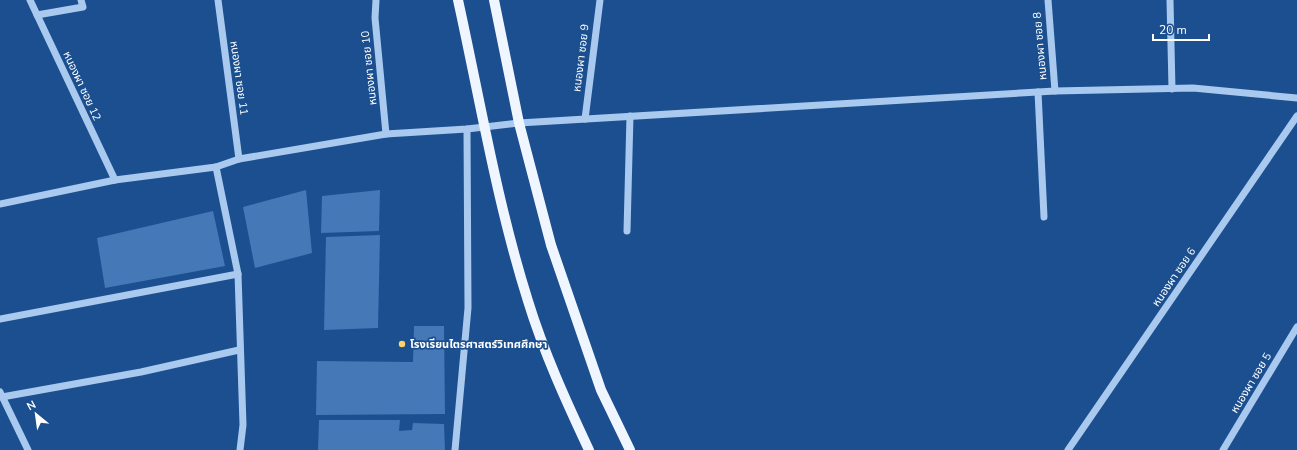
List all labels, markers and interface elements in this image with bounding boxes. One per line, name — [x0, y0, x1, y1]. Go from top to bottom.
street label: หนองผา ซอย 8 — [1030, 11, 1050, 81]
scale bar — [1153, 16, 1209, 42]
text: 20 m — [1159, 22, 1187, 38]
street label: หนองผา ซอย 9 — [569, 23, 593, 93]
street label: หนองผา ซอย 10 — [358, 30, 380, 106]
street label: หนองผา ซอย 11 — [226, 40, 252, 116]
street label: หนองผา ซอย 12 — [59, 49, 105, 123]
street label: หนองผา ซอย 6 — [1149, 244, 1200, 309]
place label: โรงเรียนไตรศาสตร์วิเทศศึกษา — [410, 337, 548, 352]
marker: โรงเรียนไตรศาสตร์วิเทศศึกษา — [397, 339, 407, 349]
street label: หนองผา ซอย 5 — [1227, 350, 1275, 416]
north arrow — [16, 394, 56, 434]
text: N — [24, 397, 39, 414]

